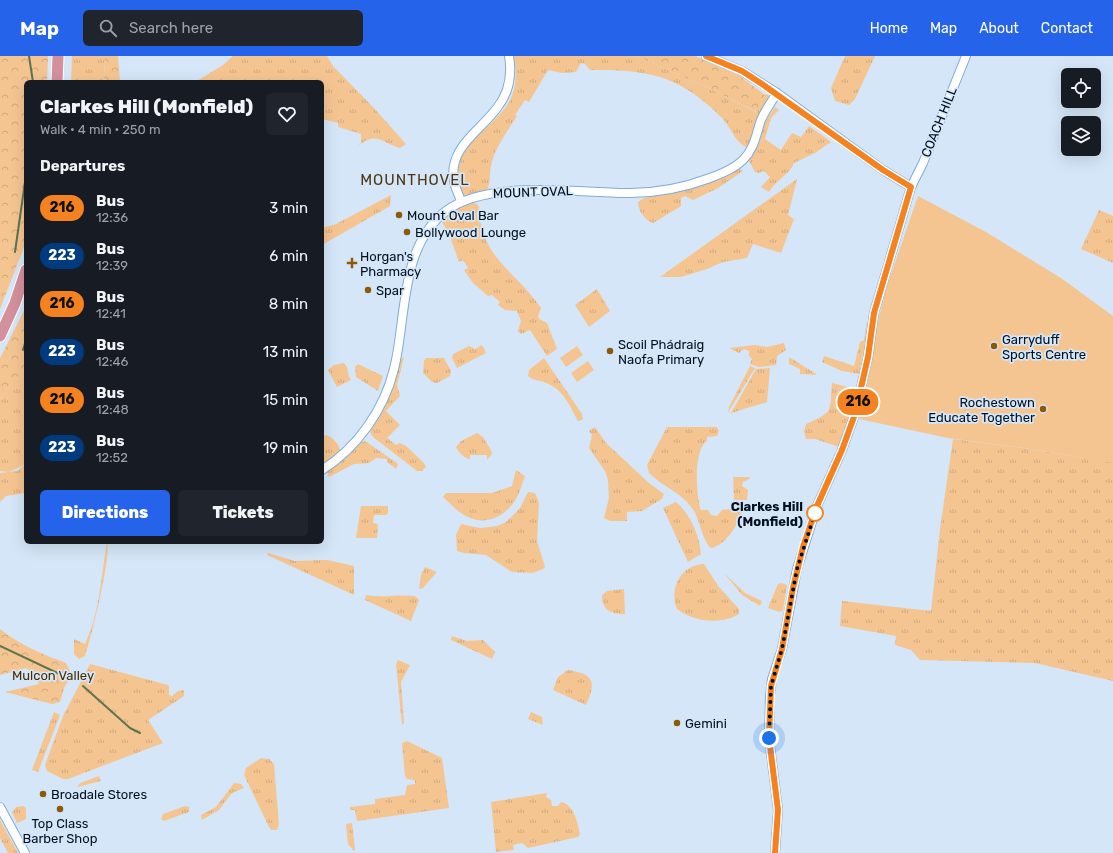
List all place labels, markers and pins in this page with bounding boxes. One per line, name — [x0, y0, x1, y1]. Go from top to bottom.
place label: Mount Oval Bar — [407, 208, 499, 223]
marker: Mount Oval Bar — [394, 210, 404, 220]
place label: Bollywood Lounge — [415, 225, 526, 241]
marker: Bollywood Lounge — [402, 227, 412, 237]
place label: Horgan's Pharmacy — [360, 249, 421, 279]
marker: Horgan's Pharmacy — [347, 258, 357, 268]
place label: Spar — [376, 283, 404, 298]
marker: Spar — [363, 285, 373, 295]
place label: Garryduff Sports Centre — [1002, 332, 1086, 362]
place label: Scoil Phádraig Naofa Primary — [618, 337, 704, 367]
marker: Garryduff Sports Centre — [989, 341, 999, 351]
marker: Scoil Phádraig Naofa Primary — [605, 346, 615, 356]
place label: Rochestown Educate Together — [928, 395, 1035, 426]
marker: Rochestown Educate Together — [1038, 404, 1048, 414]
place label: Clarkes Hill (Monfield) — [731, 499, 803, 529]
marker: Clarkes Hill (Monfield) — [806, 504, 824, 522]
place label: Gemini — [685, 716, 727, 731]
marker: Gemini — [672, 718, 682, 728]
place label: Broadale Stores — [51, 787, 147, 802]
marker: Broadale Stores — [38, 789, 48, 799]
marker: Top Class Barber Shop — [55, 804, 65, 814]
place label: Top Class Barber Shop — [23, 816, 98, 846]

